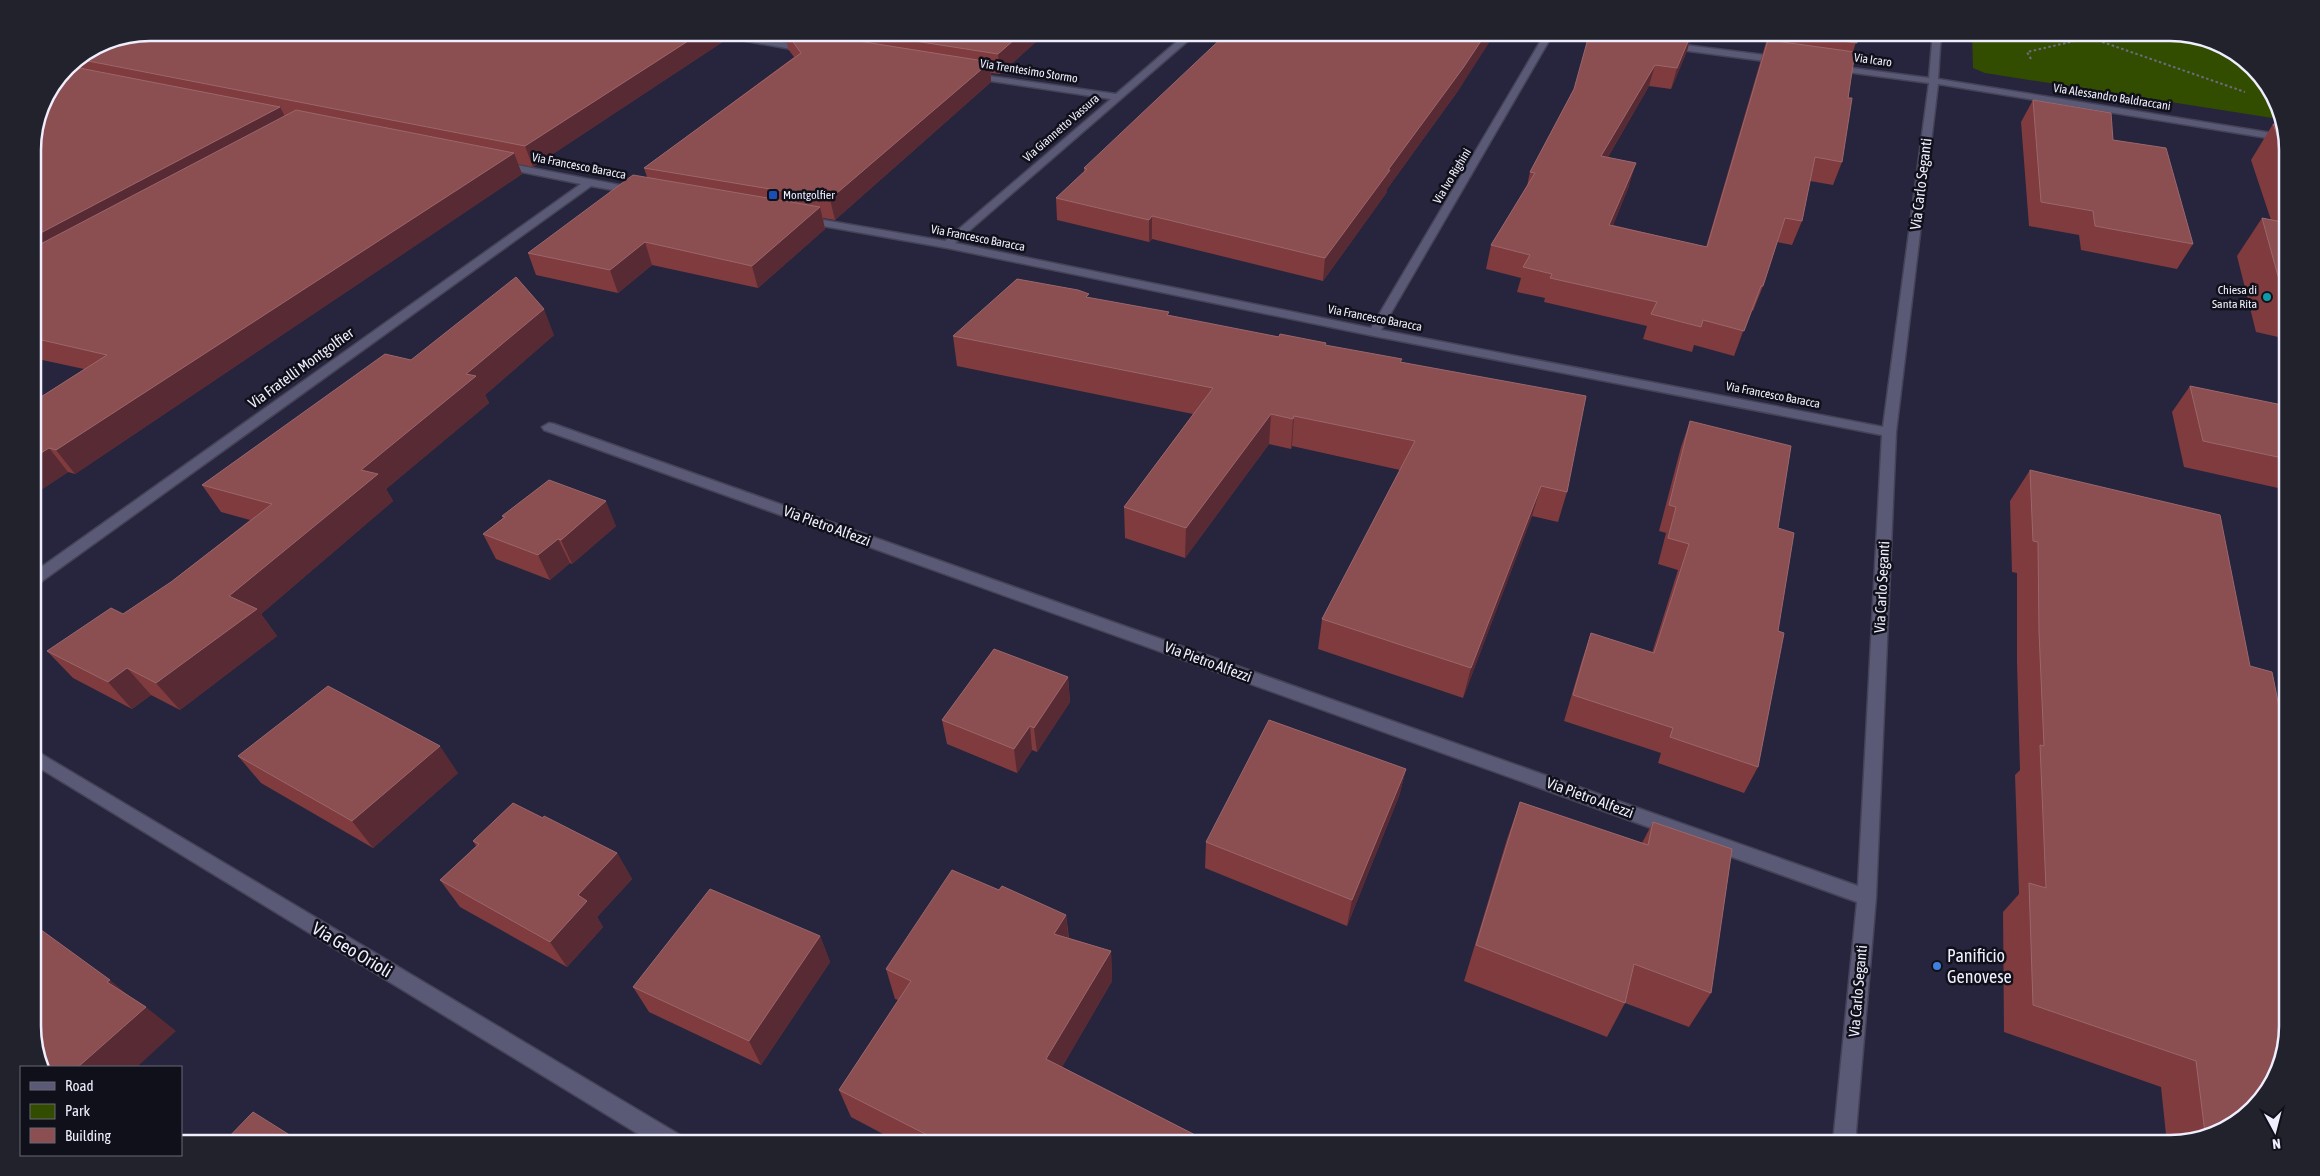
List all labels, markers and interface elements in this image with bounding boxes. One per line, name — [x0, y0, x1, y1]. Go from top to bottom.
street label: Via Icaro — [1853, 50, 1893, 70]
street label: Via Trentesimo Stormo — [979, 56, 1079, 86]
street label: Via Alessandro Baldraccani — [2052, 81, 2172, 113]
street label: Via Giannetto Vassura — [1020, 91, 1102, 165]
street label: Via Carlo Seganti — [1906, 137, 1935, 231]
street label: Via Ivo Righini — [1430, 146, 1474, 206]
street label: Via Francesco Baracca — [531, 150, 627, 182]
place label: Montgolfier — [783, 188, 835, 202]
marker: Montgolfier — [767, 189, 779, 201]
street label: Via Francesco Baracca — [930, 222, 1026, 254]
place label: Chiesa di Santa Rita — [2212, 283, 2257, 311]
marker: Chiesa di Santa Rita — [2261, 291, 2273, 303]
street label: Via Francesco Baracca — [1327, 302, 1423, 334]
street label: Via Fratelli Montgolfier — [245, 323, 357, 411]
street label: Via Francesco Baracca — [1725, 379, 1821, 411]
street label: Via Pietro Alfezzi — [781, 502, 873, 549]
street label: Via Carlo Seganti — [1871, 540, 1892, 633]
street label: Via Pietro Alfezzi — [1162, 638, 1254, 685]
street label: Via Pietro Alfezzi — [1544, 774, 1636, 821]
street label: Via Geo Orioli — [308, 917, 396, 982]
street label: Via Carlo Seganti — [1845, 944, 1870, 1038]
place label: Panificio Genovese — [1947, 945, 2012, 987]
marker: Panificio Genovese — [1931, 960, 1943, 972]
legend — [20, 1066, 182, 1156]
text: Road — [65, 1077, 94, 1094]
text: Park — [65, 1102, 90, 1119]
north arrow — [2250, 1106, 2300, 1156]
text: Building — [65, 1127, 111, 1144]
text: N — [2272, 1135, 2282, 1152]

